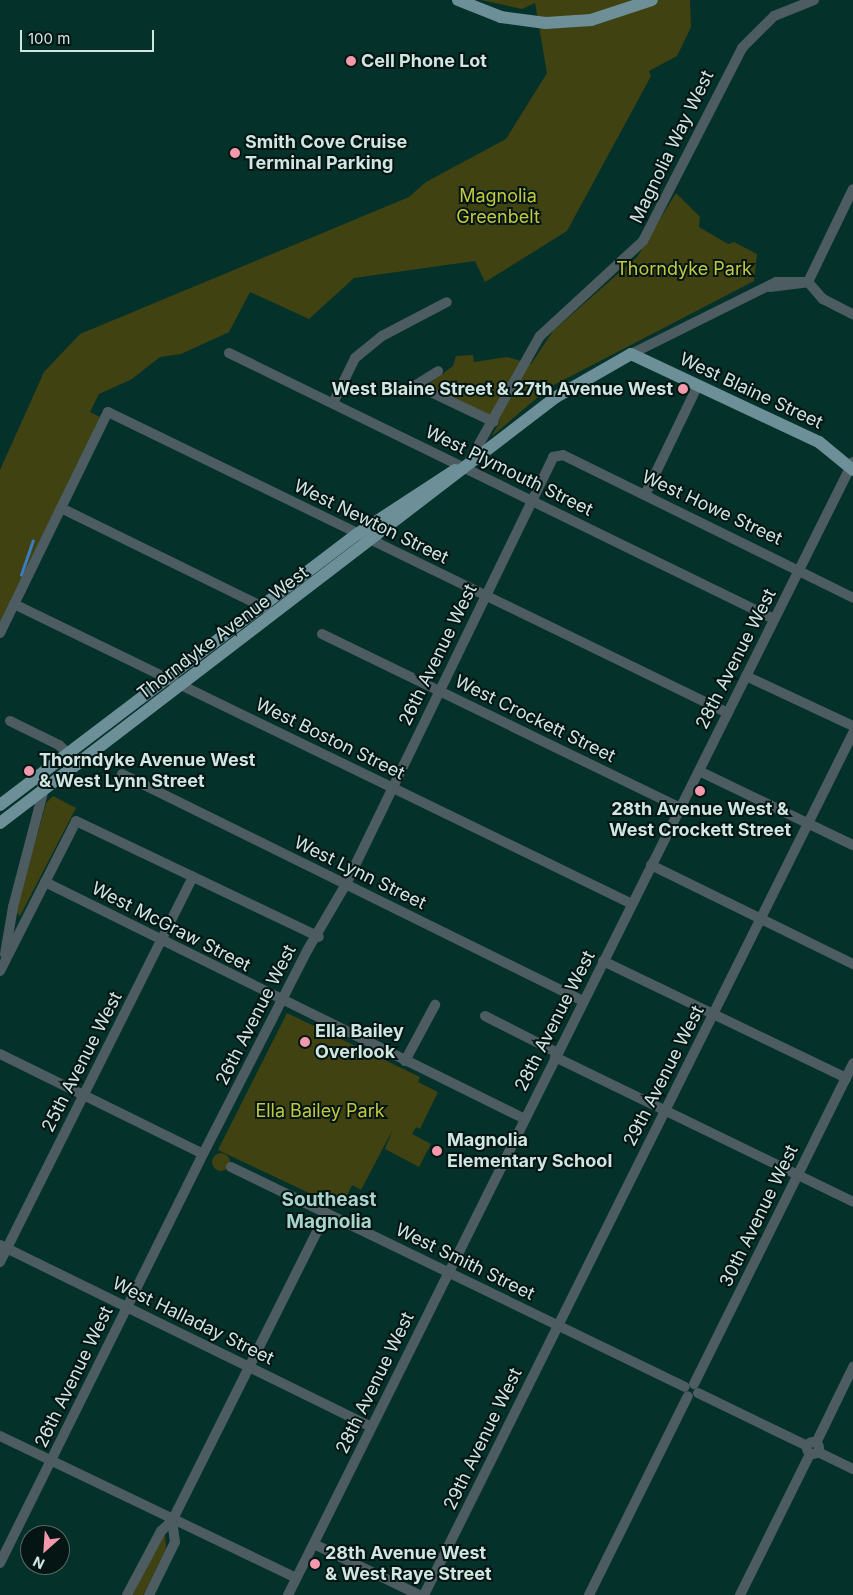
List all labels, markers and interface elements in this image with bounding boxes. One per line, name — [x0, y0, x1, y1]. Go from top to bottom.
scale bar — [22, 20, 156, 52]
text: 100 m — [28, 29, 70, 48]
place label: Cell Phone Lot — [361, 50, 487, 72]
marker: Cell Phone Lot — [345, 55, 357, 67]
street label: Magnolia Way West — [626, 67, 718, 227]
place label: Smith Cove Cruise Terminal Parking — [245, 132, 407, 174]
marker: Smith Cove Cruise Terminal Parking — [229, 147, 241, 159]
park label: Magnolia Greenbelt — [456, 186, 540, 228]
park label: Thorndyke Park — [616, 258, 752, 280]
street label: West Blaine Street — [676, 348, 826, 434]
place label: West Blaine Street & 27th Avenue West — [331, 378, 673, 400]
marker: West Blaine Street & 27th Avenue West — [677, 383, 689, 395]
street label: West Plymouth Street — [422, 421, 596, 521]
street label: West Howe Street — [638, 466, 786, 550]
street label: West Newton Street — [290, 475, 452, 569]
street label: Thorndyke Avenue West — [133, 562, 313, 704]
street label: 26th Avenue West — [394, 581, 482, 729]
street label: 28th Avenue West — [691, 585, 781, 733]
street label: West Crockett Street — [451, 671, 619, 767]
street label: West Boston Street — [252, 694, 408, 784]
place label: Thorndyke Avenue West & West Lynn Street — [39, 750, 255, 792]
marker: Thorndyke Avenue West & West Lynn Street — [23, 765, 35, 777]
marker: 28th Avenue West & West Crockett Street — [694, 785, 706, 797]
place label: 28th Avenue West & West Crockett Street — [609, 799, 791, 842]
street label: West Lynn Street — [291, 832, 429, 914]
street label: West McGraw Street — [88, 878, 254, 976]
street label: 26th Avenue West — [211, 941, 301, 1089]
street label: 28th Avenue West — [510, 947, 600, 1095]
street label: 25th Avenue West — [37, 988, 127, 1136]
street label: 29th Avenue West — [619, 1002, 709, 1150]
place label: Ella Bailey Overlook — [315, 1021, 404, 1064]
marker: Ella Bailey Overlook — [299, 1036, 311, 1048]
park label: Ella Bailey Park — [255, 1100, 385, 1122]
place label: Magnolia Elementary School — [447, 1130, 612, 1172]
street label: 30th Avenue West — [715, 1141, 803, 1291]
marker: Magnolia Elementary School — [431, 1145, 443, 1157]
district label: Southeast Magnolia — [282, 1189, 376, 1233]
street label: West Smith Street — [392, 1219, 538, 1305]
street label: West Halladay Street — [109, 1273, 277, 1369]
street label: 26th Avenue West — [30, 1303, 118, 1451]
street label: 28th Avenue West — [331, 1309, 419, 1457]
street label: 29th Avenue West — [439, 1365, 527, 1513]
north arrow — [20, 1525, 70, 1575]
place label: 28th Avenue West & West Raye Street — [325, 1543, 491, 1586]
text: N — [30, 1553, 47, 1573]
marker: 28th Avenue West & West Raye Street — [309, 1558, 321, 1570]

